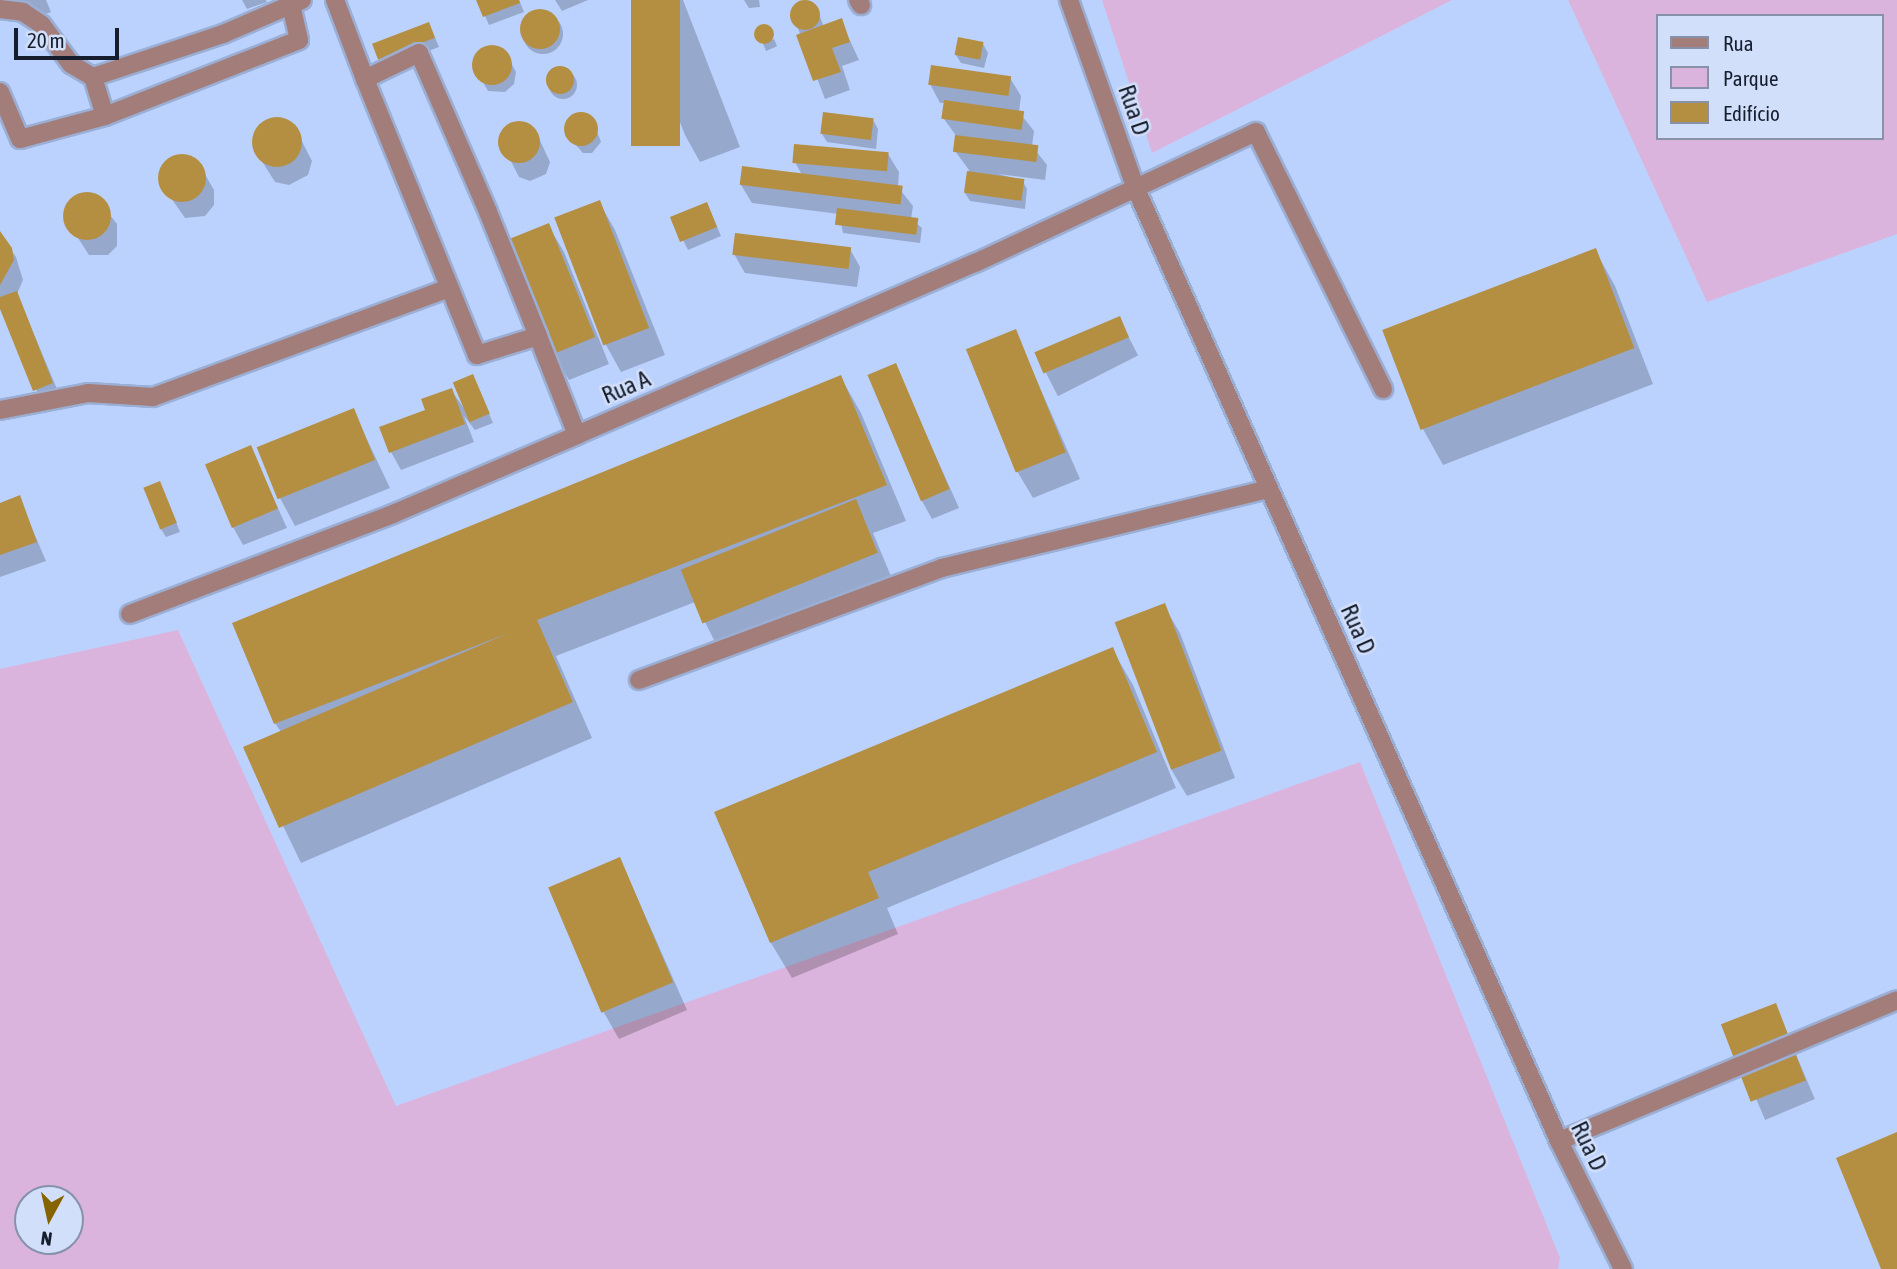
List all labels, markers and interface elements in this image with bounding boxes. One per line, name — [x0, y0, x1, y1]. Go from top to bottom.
scale bar — [18, 14, 122, 58]
legend — [1656, 14, 1883, 140]
text: 20 m — [27, 28, 65, 52]
text: Rua — [1723, 31, 1753, 55]
text: Parque — [1723, 66, 1778, 90]
street label: Rua D — [1112, 81, 1156, 139]
text: Edifício — [1723, 101, 1780, 125]
street label: Rua A — [597, 364, 655, 410]
street label: Rua D — [1334, 600, 1382, 658]
street label: Rua D — [1565, 1117, 1613, 1175]
north arrow — [14, 1185, 84, 1255]
text: N — [39, 1227, 53, 1250]

